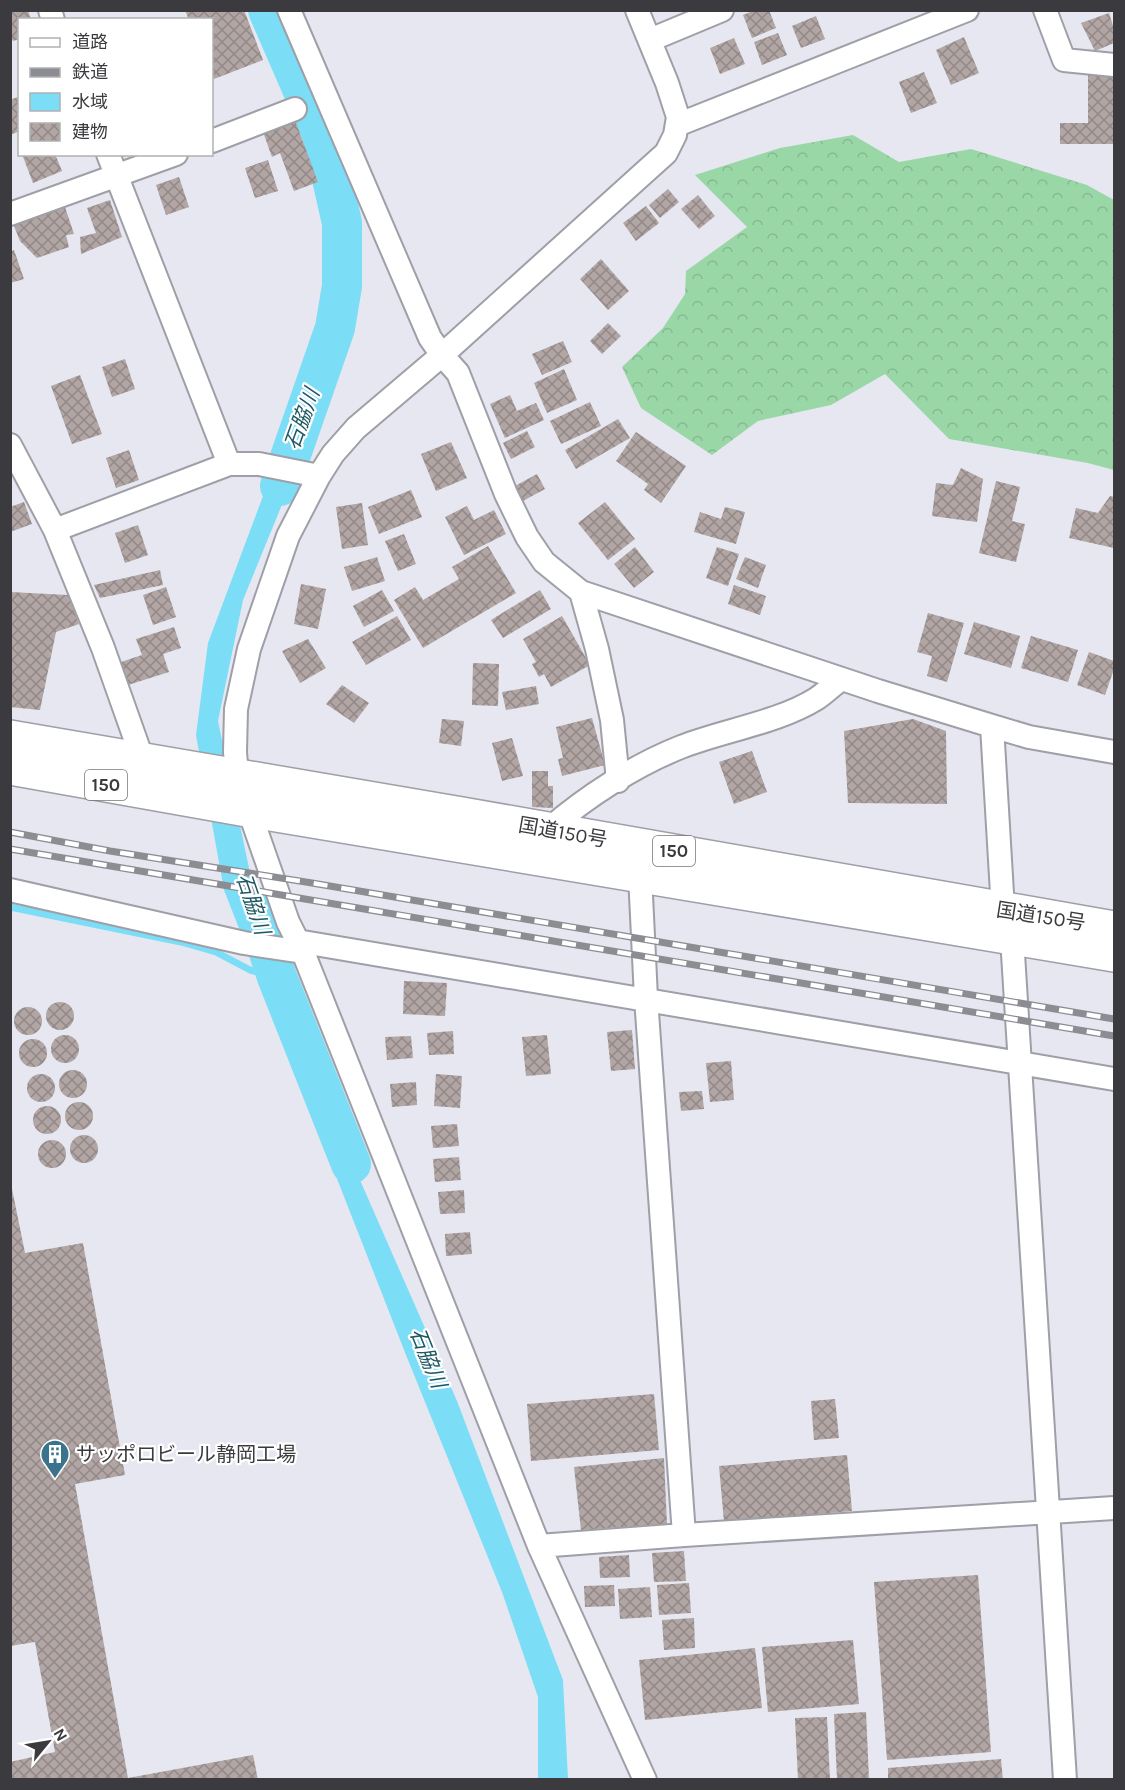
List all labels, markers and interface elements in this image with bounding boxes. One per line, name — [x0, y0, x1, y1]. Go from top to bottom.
legend — [18, 18, 213, 156]
text: 道路 — [72, 31, 108, 53]
text: 鉄道 — [72, 61, 108, 83]
text: 水域 — [72, 91, 108, 113]
text: 建物 — [72, 121, 108, 143]
water label: 石脇川 — [280, 383, 325, 453]
road number: 150 — [85, 770, 127, 800]
street label: 国道150号 — [517, 813, 609, 852]
road number: 150 — [653, 836, 695, 866]
water label: 石脇川 — [231, 870, 275, 940]
street label: 国道150号 — [995, 898, 1087, 935]
water label: 石脇川 — [405, 1324, 452, 1394]
building icon: サッポロビール静岡工場 — [39, 1438, 71, 1480]
place label: サッポロビール静岡工場 — [76, 1443, 296, 1466]
north arrow — [18, 1712, 78, 1772]
text: N — [49, 1725, 72, 1744]

